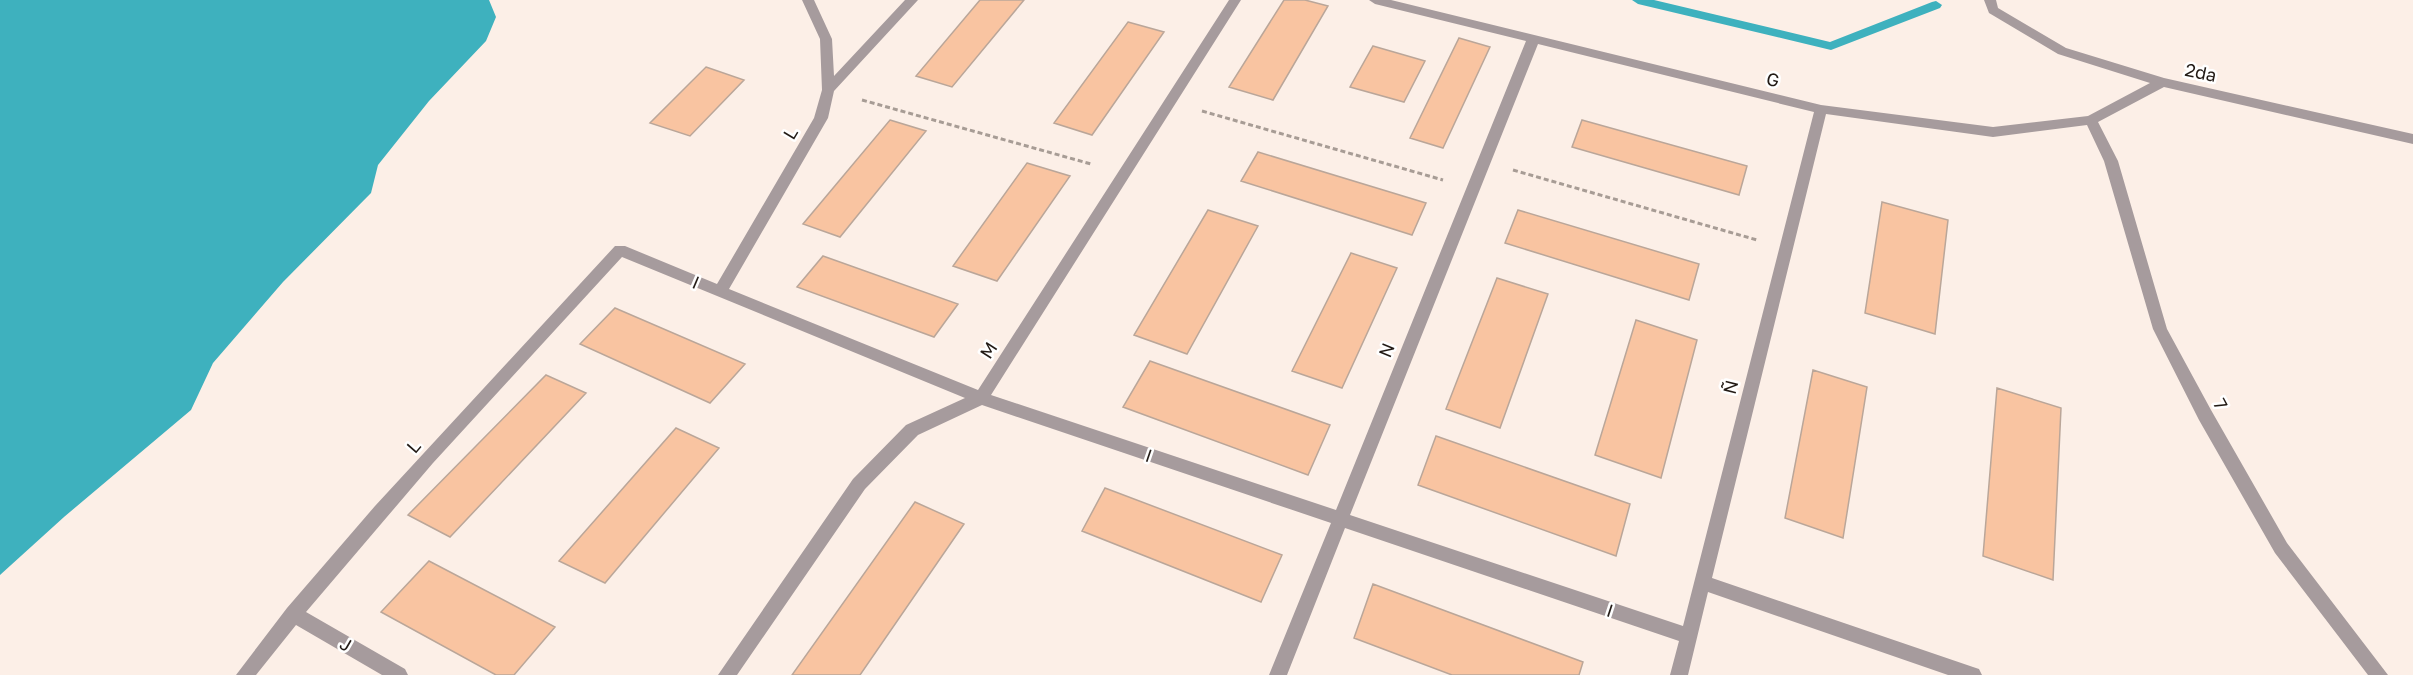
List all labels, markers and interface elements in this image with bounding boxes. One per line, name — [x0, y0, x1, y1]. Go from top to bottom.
street label: 2da — [2183, 58, 2219, 86]
street label: G — [1764, 67, 1782, 91]
street label: L — [778, 123, 802, 143]
street label: I — [689, 271, 703, 293]
street label: M — [975, 338, 1001, 362]
street label: N — [1373, 340, 1399, 360]
street label: Ñ — [1718, 378, 1742, 396]
street label: 7 — [2209, 395, 2233, 413]
street label: L — [401, 435, 425, 457]
street label: I — [1143, 444, 1155, 466]
street label: I — [1604, 599, 1616, 621]
street label: J — [336, 632, 356, 656]

